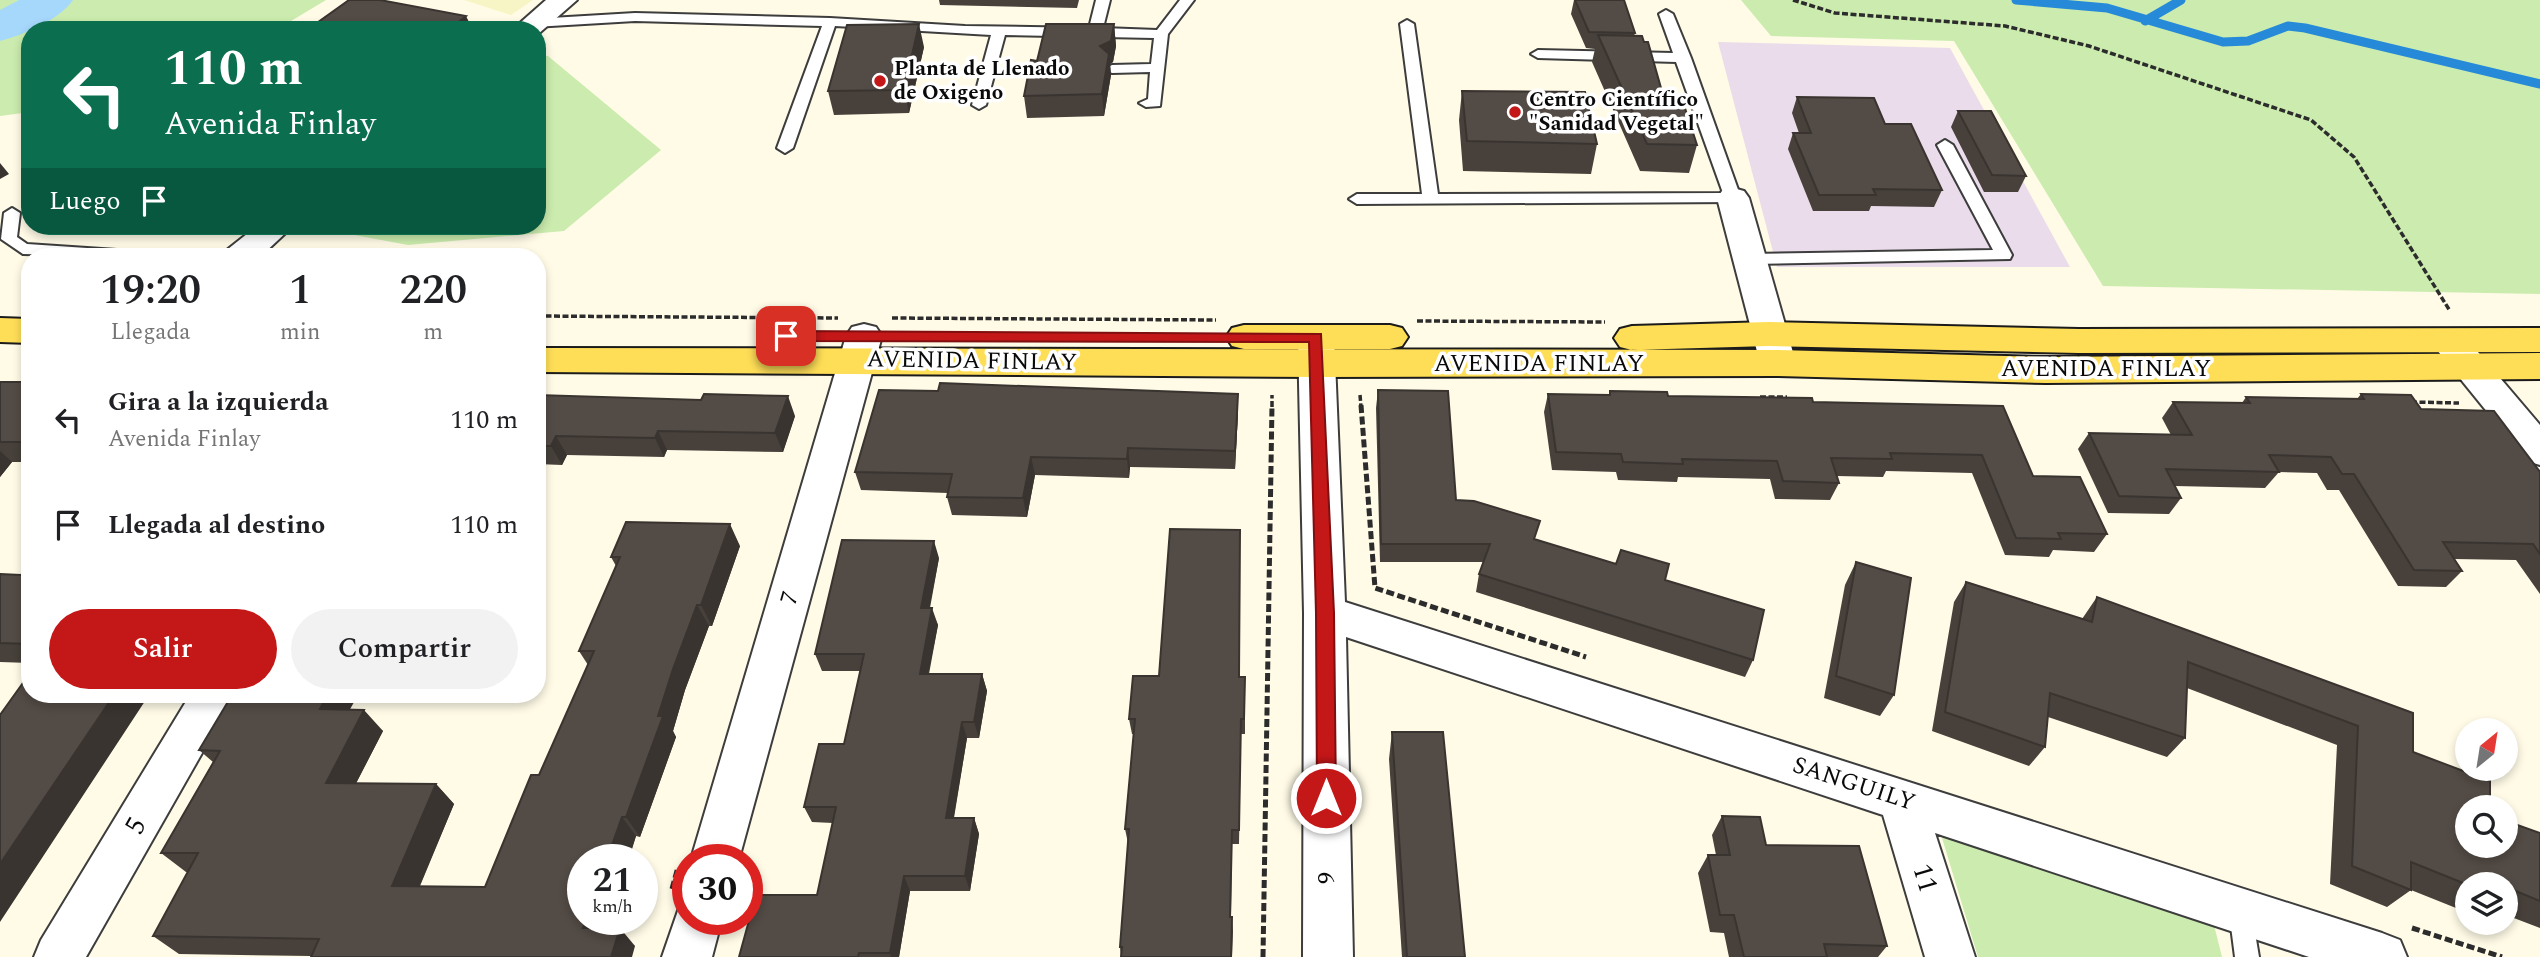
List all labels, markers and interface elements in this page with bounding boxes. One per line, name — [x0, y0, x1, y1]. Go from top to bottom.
text: 110 m — [164, 32, 303, 107]
icon: left — [49, 49, 140, 140]
place label: Planta de Llenado de Oxigeno — [894, 53, 1069, 109]
marker: Planta de Llenado de Oxigeno — [872, 73, 888, 89]
place label: Centro Científico "Sanidad Vegetal" — [1529, 84, 1704, 140]
text: Avenida Finlay — [164, 100, 376, 149]
marker: Centro Científico "Sanidad Vegetal" — [1507, 104, 1523, 120]
text: Luego — [49, 181, 121, 221]
icon: arrive — [135, 182, 173, 220]
text: 19:20 — [100, 259, 201, 322]
text: 1 — [289, 259, 311, 322]
text: 220 — [399, 259, 467, 322]
pin — [756, 306, 816, 366]
text: Llegada — [111, 315, 191, 350]
text: min — [280, 315, 320, 350]
text: m — [423, 315, 443, 350]
icon: arrive — [767, 317, 805, 355]
street label: AVENIDA FINLAY — [866, 341, 1078, 381]
street label: AVENIDA FINLAY — [1434, 346, 1644, 382]
street label: AVENIDA FINLAY — [2001, 351, 2211, 387]
text: Gira a la izquierda — [108, 382, 329, 422]
text: 110 m — [450, 400, 518, 440]
icon: left — [49, 401, 87, 439]
text: Avenida Finlay — [108, 422, 260, 457]
text: Llegada al destino — [108, 505, 325, 545]
text: 110 m — [450, 505, 518, 545]
icon: arrive — [49, 506, 87, 544]
street label: 7 — [771, 587, 809, 609]
button: Salir — [49, 609, 277, 689]
button: Compartir — [291, 609, 518, 689]
north arrow — [2455, 718, 2518, 780]
map controls — [2455, 718, 2518, 935]
street label: SANGUILY — [1788, 747, 1920, 821]
position arrow — [1289, 761, 1363, 835]
button: search — [2455, 795, 2518, 858]
street label: 5 — [114, 809, 158, 843]
speed limit sign: 30 — [672, 844, 763, 935]
text: 21 — [593, 854, 632, 907]
street label: 11 — [1900, 858, 1950, 898]
street label: 9 — [1309, 872, 1345, 884]
button: layers — [2455, 872, 2518, 935]
text: km/h — [592, 893, 633, 920]

